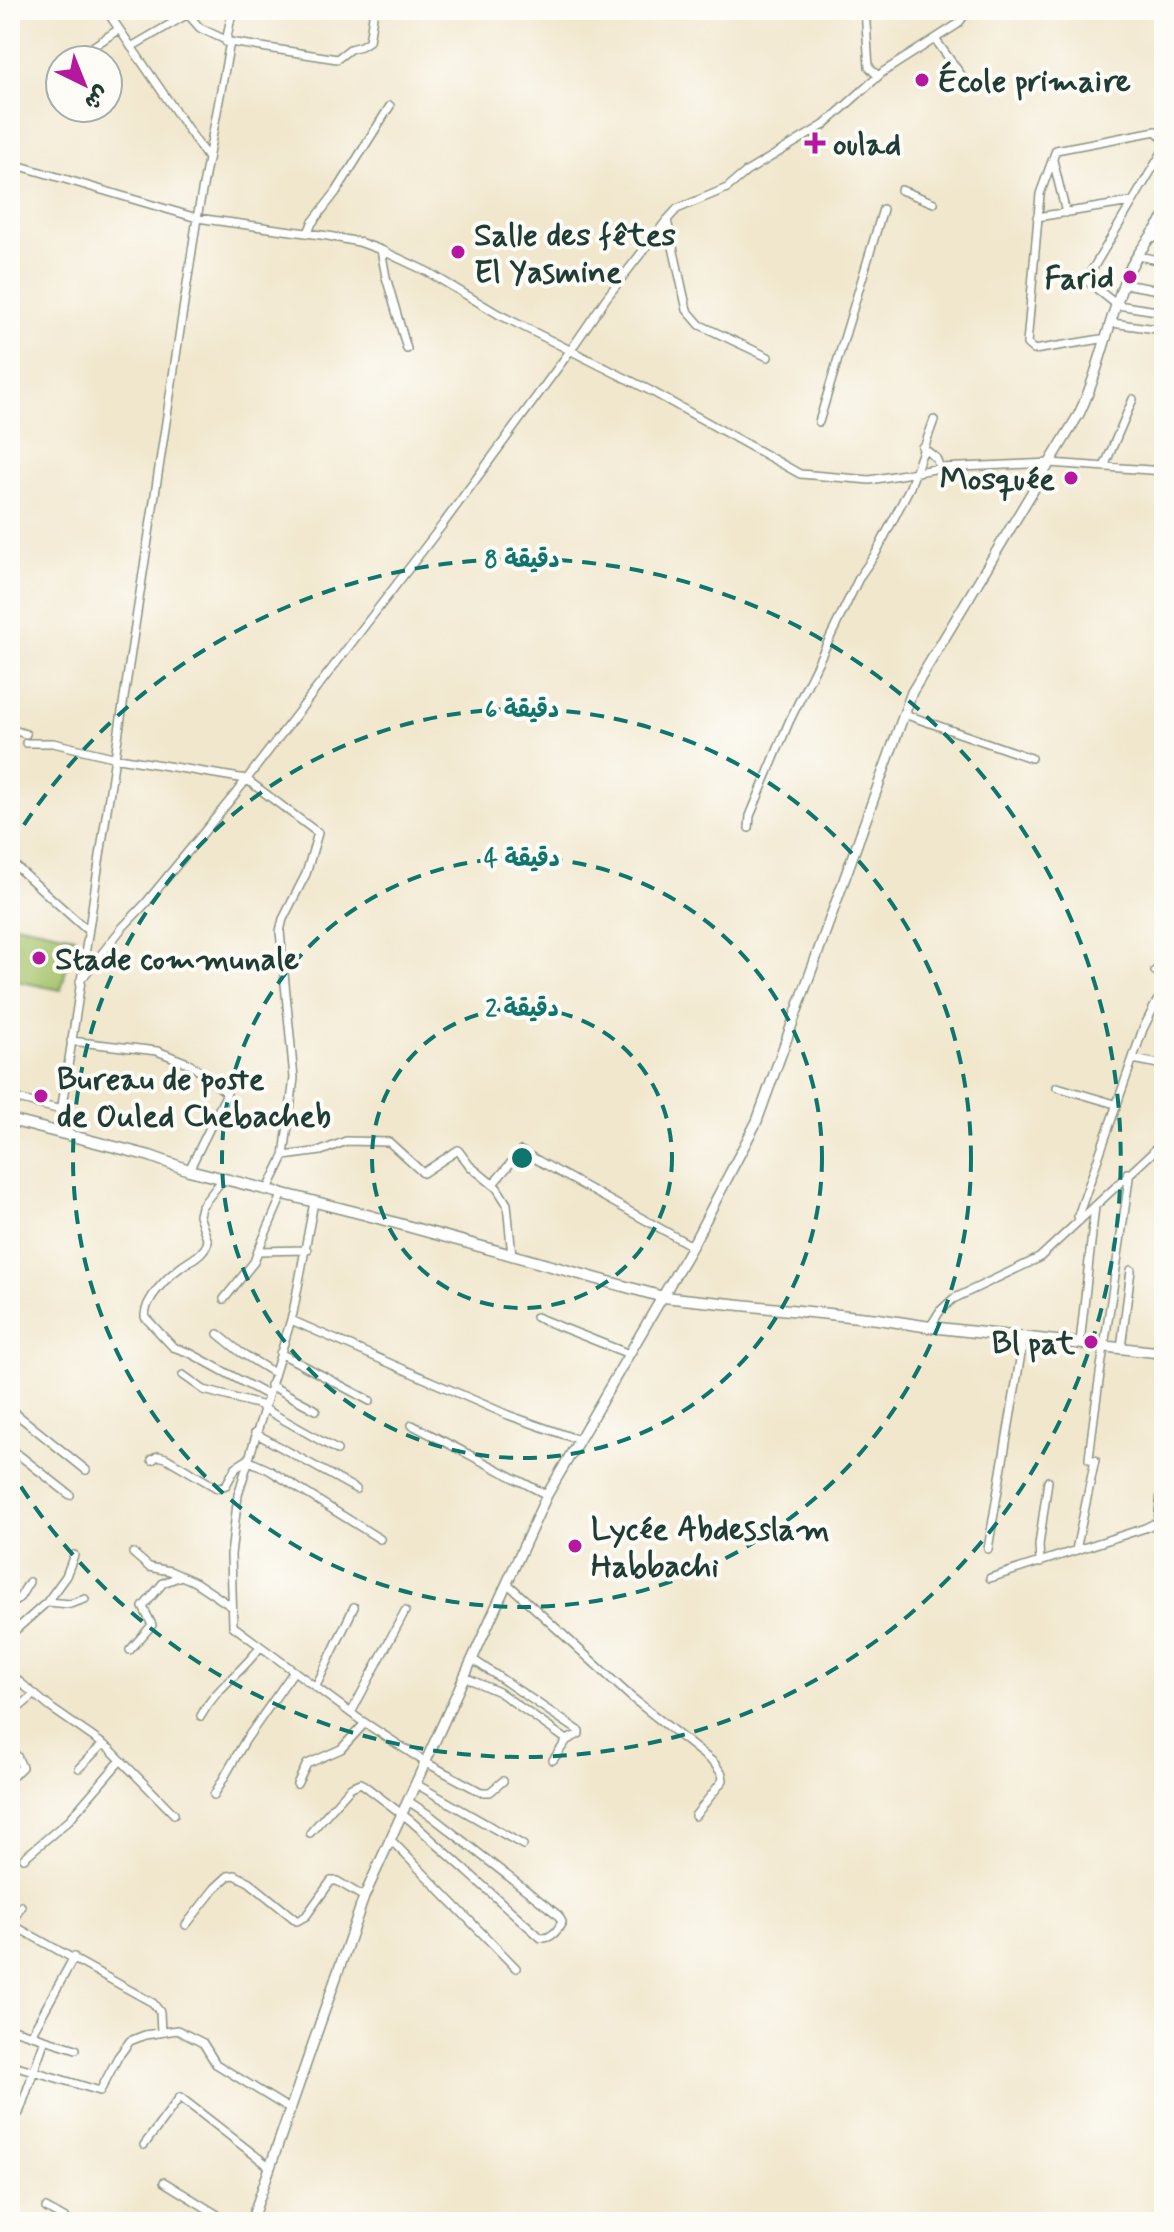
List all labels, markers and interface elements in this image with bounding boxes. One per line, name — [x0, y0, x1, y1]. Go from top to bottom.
north arrow — [44, 44, 124, 124]
place label: École primaire — [938, 60, 1131, 103]
marker: École primaire — [913, 71, 931, 89]
text: ش — [78, 79, 115, 116]
place label: oulad — [833, 124, 901, 166]
marker: oulad — [804, 132, 826, 154]
place label: Salle des fêtes El Yasmine — [474, 215, 676, 294]
marker: Salle des fêtes El Yasmine — [449, 243, 467, 261]
place label: Farid — [1044, 258, 1114, 300]
marker: Farid — [1121, 268, 1139, 286]
place label: Mosquée — [940, 459, 1055, 502]
marker: Mosquée — [1062, 469, 1080, 487]
text: 8 دقيقة — [484, 545, 560, 576]
text: 6 دقيقة — [485, 695, 559, 726]
text: 4 دقيقة — [484, 844, 560, 875]
place label: Stade communale — [55, 939, 299, 981]
marker: Stade communale — [30, 949, 48, 967]
text: 2 دقيقة — [485, 994, 559, 1025]
place label: Bureau de poste de Ouled Chebacheb — [57, 1059, 331, 1138]
marker: Bureau de poste de Ouled Chebacheb — [32, 1087, 50, 1105]
centre of rings — [508, 1144, 536, 1172]
place label: Bl pat — [992, 1323, 1076, 1365]
marker: Bl pat — [1082, 1333, 1100, 1351]
place label: Lycée Abdesslam Habbachi — [591, 1509, 830, 1588]
marker: Lycée Abdesslam Habbachi — [566, 1537, 584, 1555]

